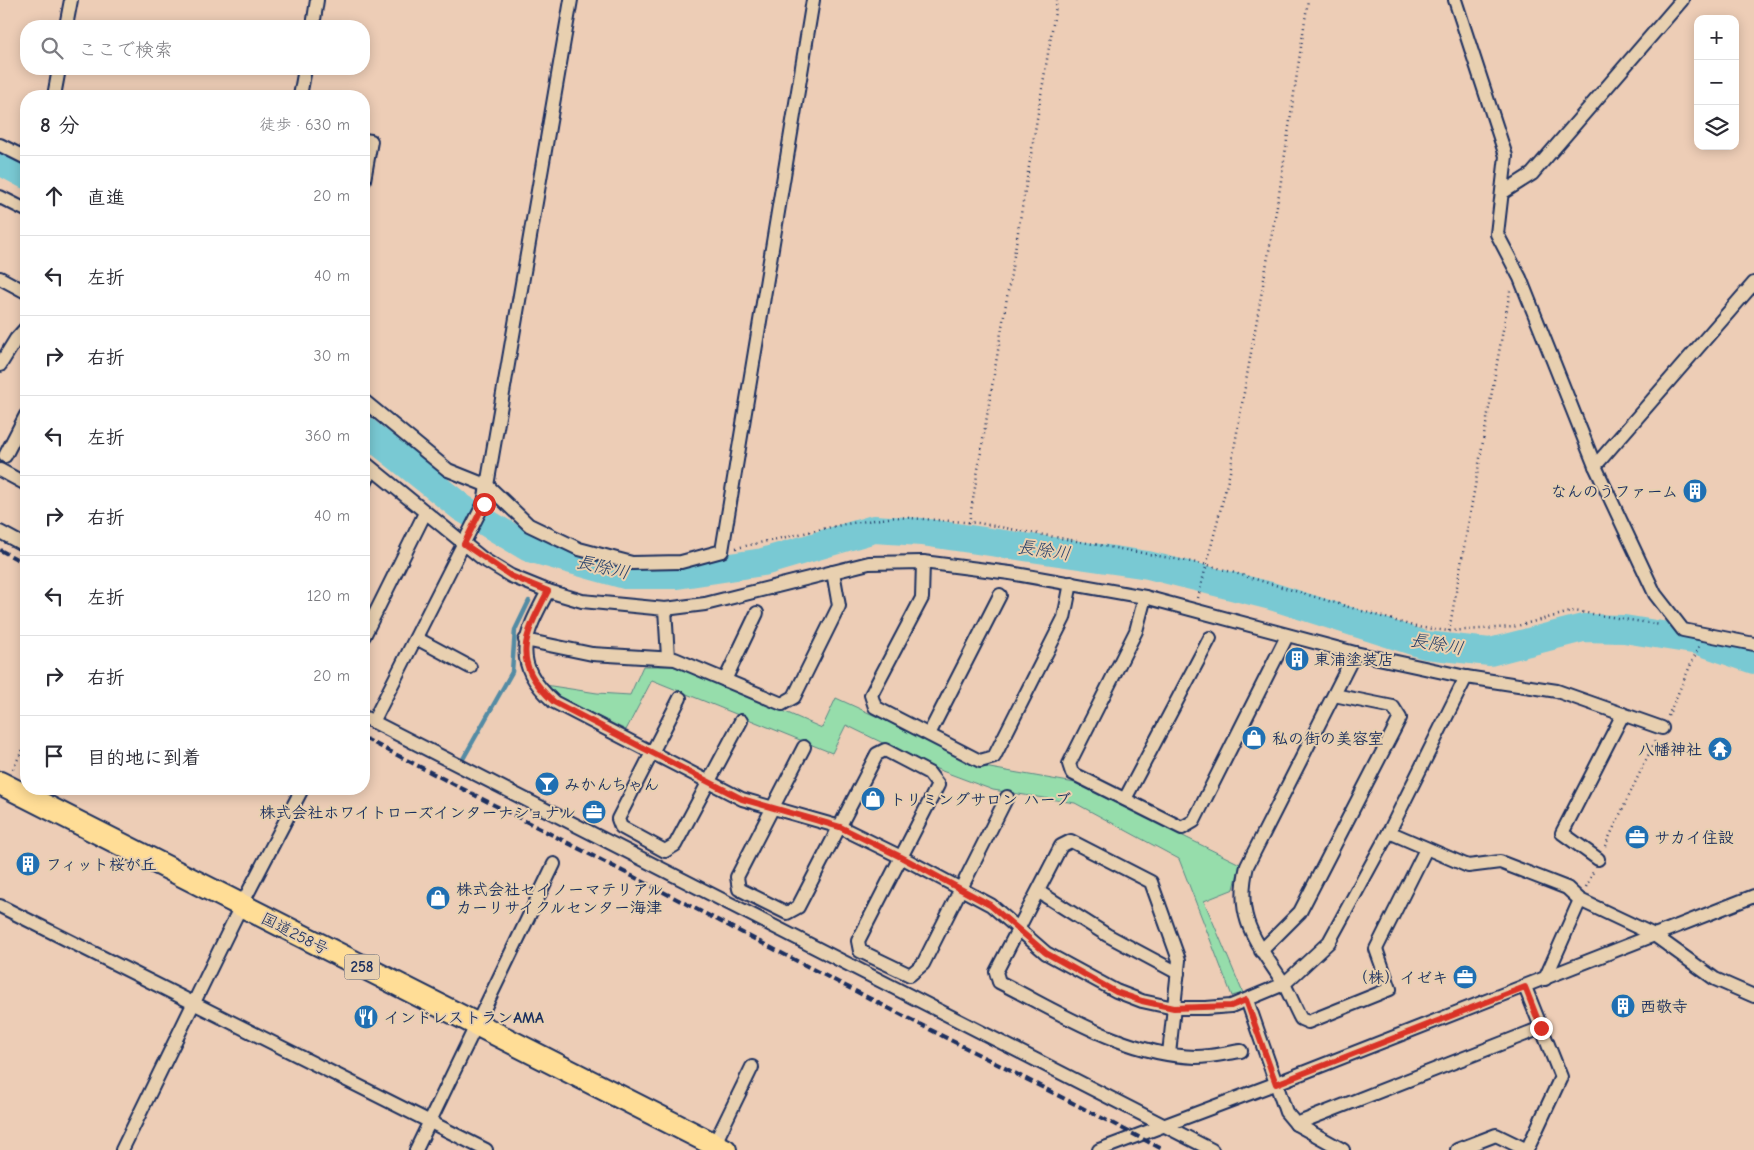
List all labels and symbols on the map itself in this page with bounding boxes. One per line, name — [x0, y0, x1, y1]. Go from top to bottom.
building icon: なんのうファーム — [1682, 478, 1708, 504]
place label: なんのうファーム — [1551, 483, 1678, 501]
route start — [473, 493, 496, 516]
water label: 長除川 — [1016, 536, 1072, 565]
water label: 長除川 — [574, 551, 632, 584]
water label: 長除川 — [1409, 629, 1465, 660]
building icon: 東浦塗装店 — [1284, 646, 1310, 672]
place label: 東浦塗装店 — [1314, 651, 1394, 669]
shop icon: 私の街の美容室 — [1241, 725, 1267, 751]
place label: 私の街の美容室 — [1272, 730, 1384, 748]
temple icon: 八幡神社 — [1707, 736, 1733, 762]
place label: 八幡神社 — [1638, 741, 1702, 759]
bar icon: みかんちゃん — [534, 771, 560, 797]
place label: みかんちゃん — [564, 776, 659, 794]
shop icon: トリミングサロン ハーブ — [860, 786, 886, 812]
place label: トリミングサロン ハーブ — [890, 791, 1071, 809]
office icon: 株式会社ホワイトローズインターナショナル — [581, 799, 607, 825]
place label: 株式会社ホワイトローズインターナショナル — [259, 804, 576, 822]
office icon: サカイ住設 — [1624, 824, 1650, 850]
place label: サカイ住設 — [1654, 829, 1734, 847]
building icon: フィット桜が丘 — [15, 851, 41, 877]
place label: フィット桜が丘 — [46, 856, 157, 874]
place label: 株式会社セイノーマテリアル カーリサイクルセンター海津 — [456, 881, 664, 917]
shop icon: 株式会社セイノーマテリアル カーリサイクルセンター海津 — [425, 885, 451, 911]
street label: 国道258号 — [258, 909, 331, 959]
road number: 258 — [344, 954, 380, 980]
office icon: （株）イゼキ — [1452, 964, 1478, 990]
place label: （株）イゼキ — [1352, 969, 1448, 987]
building icon: 西敬寺 — [1610, 993, 1636, 1019]
place label: 西敬寺 — [1640, 998, 1688, 1016]
restaurant icon: インドレストランAMA — [353, 1004, 379, 1030]
place label: インドレストランAMA — [384, 1009, 544, 1027]
route end — [1530, 1017, 1553, 1040]

